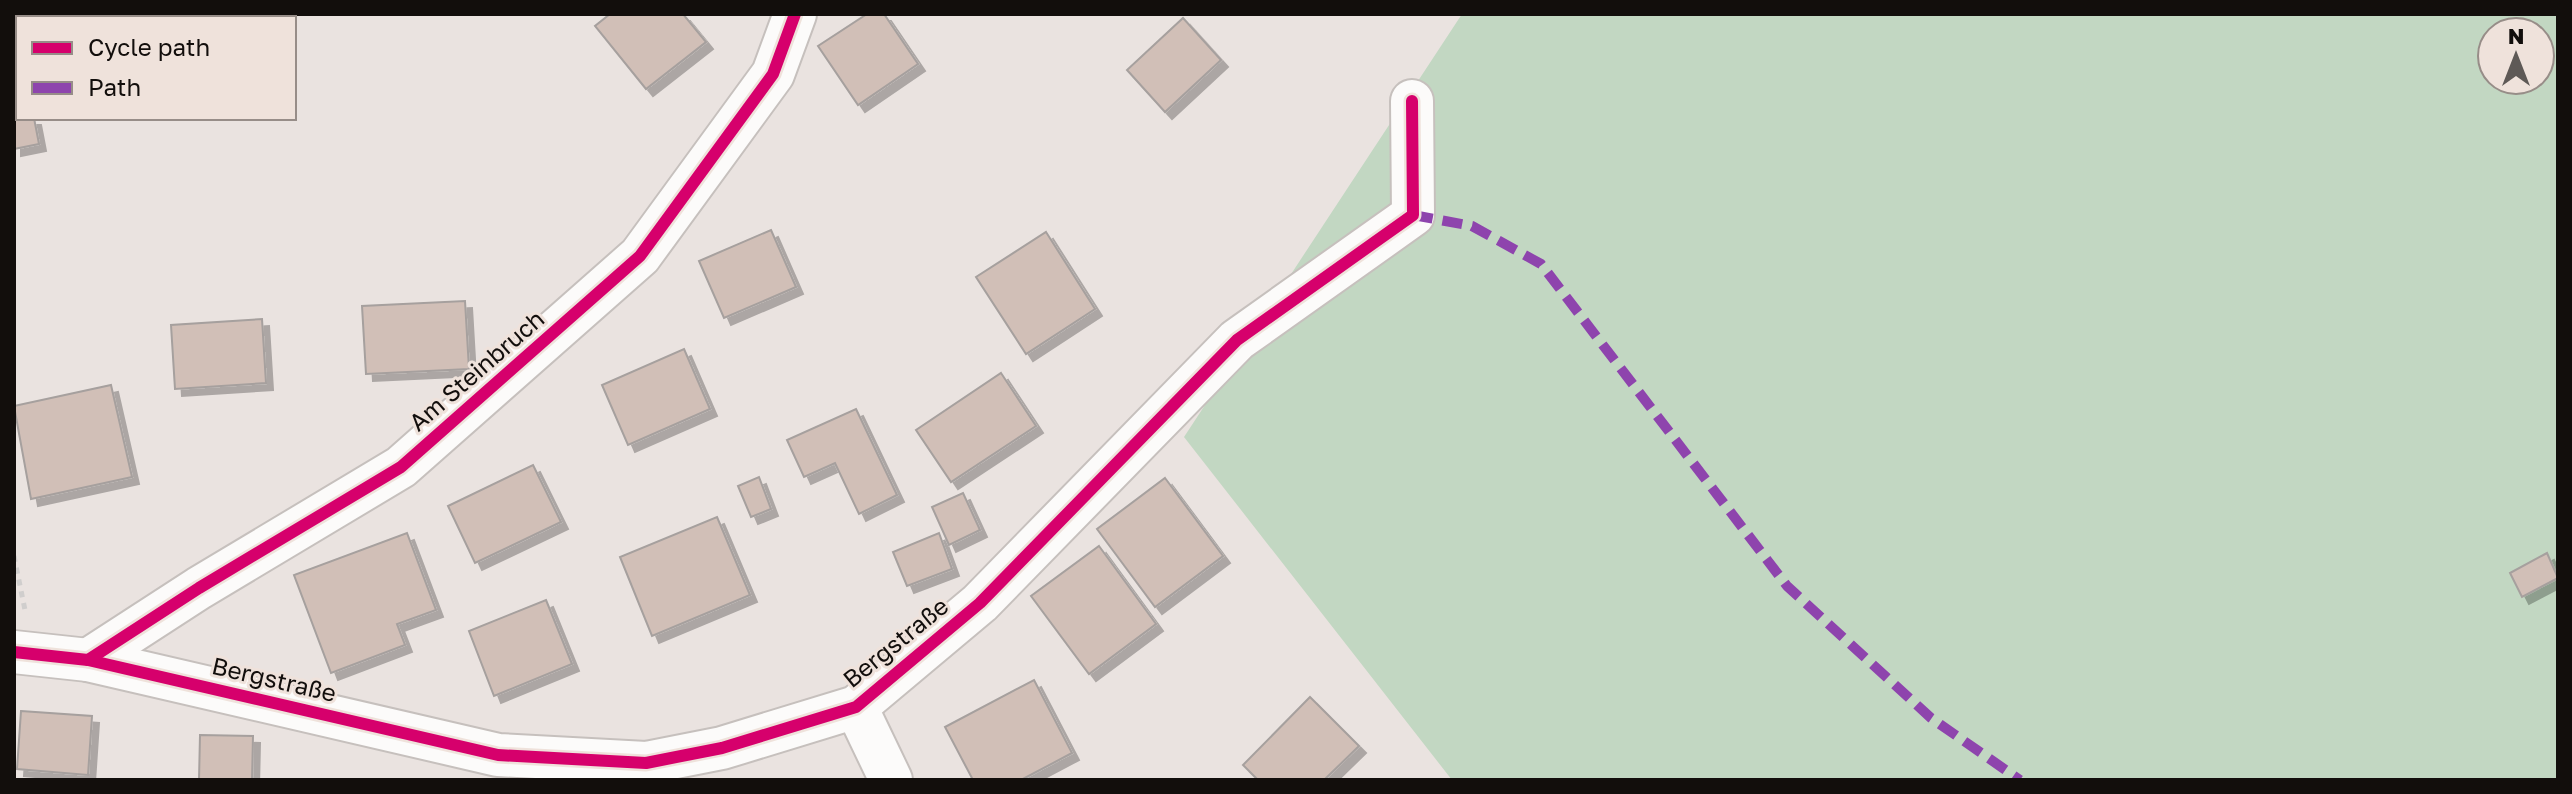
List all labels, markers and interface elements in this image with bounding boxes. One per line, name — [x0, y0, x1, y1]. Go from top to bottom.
legend — [16, 16, 296, 120]
north arrow — [2476, 16, 2556, 96]
text: N — [2508, 22, 2524, 49]
text: Cycle path — [88, 32, 210, 61]
text: Path — [88, 72, 141, 101]
street label: Am Steinbruch — [403, 303, 549, 436]
street label: Bergstraße — [837, 591, 953, 693]
street label: Bergstraße — [209, 650, 339, 707]

